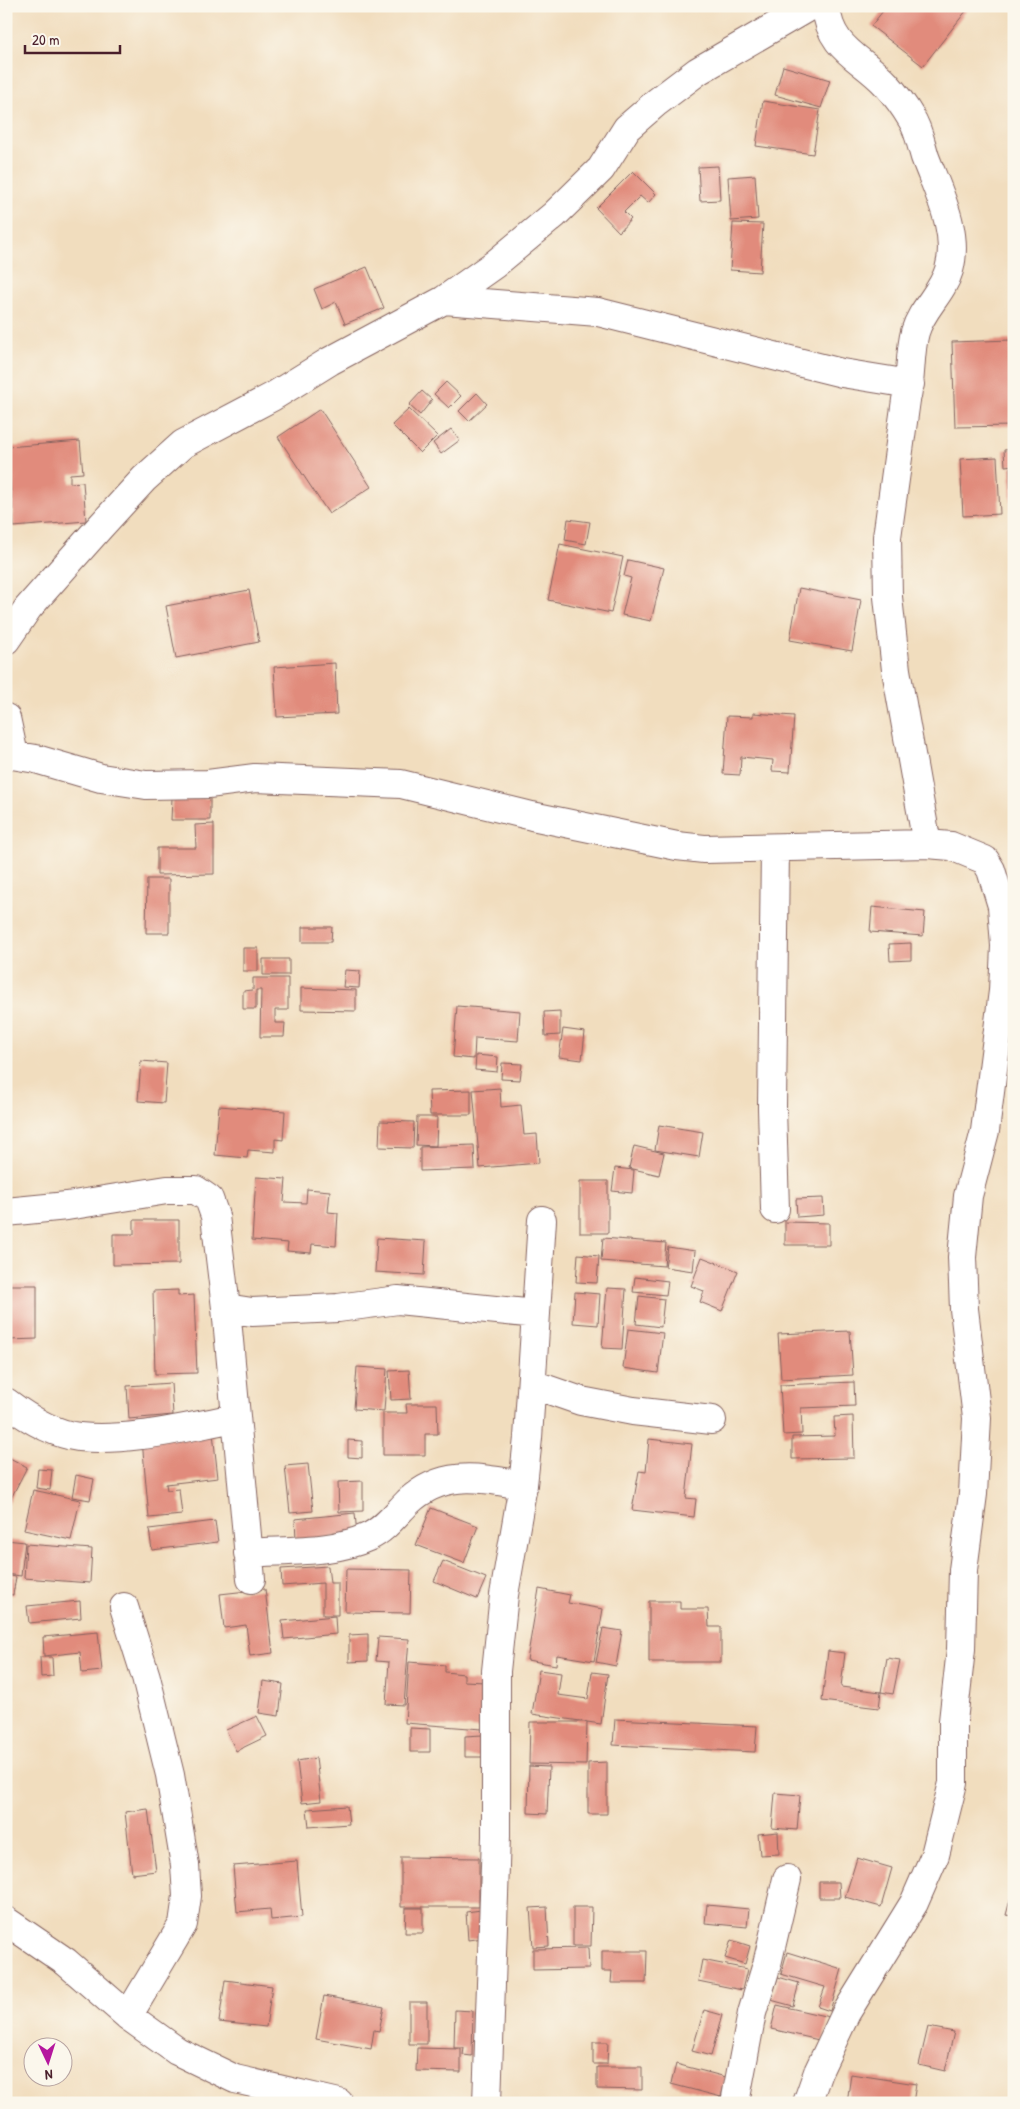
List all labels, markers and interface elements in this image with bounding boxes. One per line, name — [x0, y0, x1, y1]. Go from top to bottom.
scale bar — [25, 22, 120, 54]
text: 20 m — [32, 29, 59, 50]
north arrow — [22, 2036, 72, 2086]
text: N — [44, 2066, 53, 2085]

